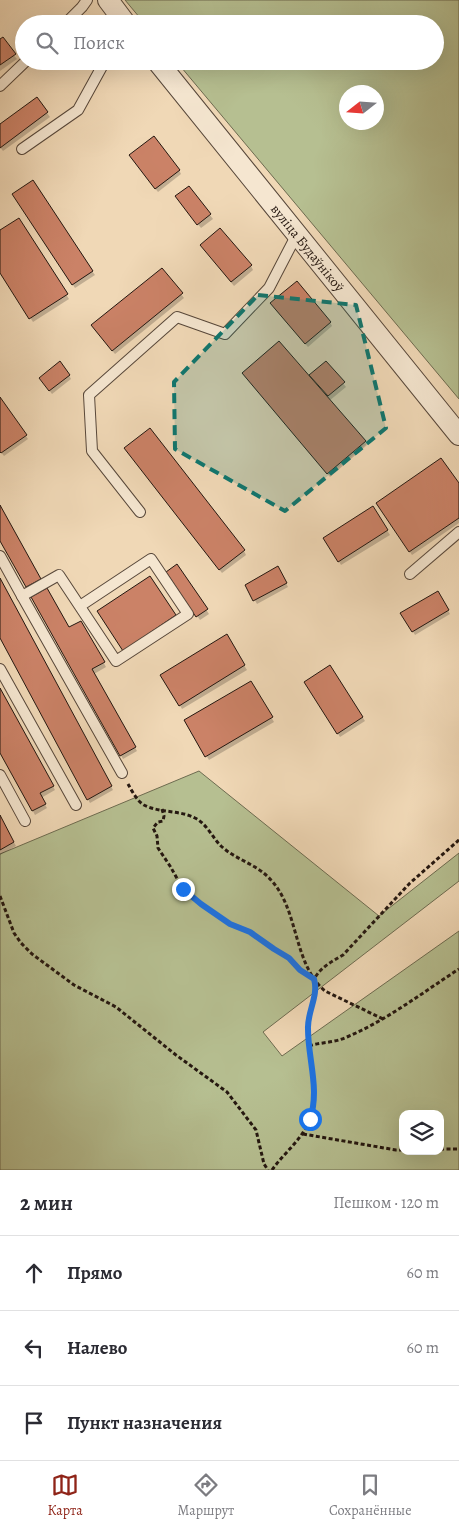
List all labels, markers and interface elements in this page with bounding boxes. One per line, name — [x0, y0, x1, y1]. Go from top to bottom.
search box — [15, 15, 444, 70]
icon: search — [33, 29, 61, 57]
text: Поиск — [73, 30, 125, 56]
north arrow — [339, 85, 384, 130]
street label: вуліца Будаўнікоў — [267, 200, 349, 296]
route end — [172, 878, 195, 901]
route start — [299, 1108, 322, 1131]
map controls — [399, 1110, 444, 1155]
button: layers — [399, 1110, 444, 1155]
text: 2 мин — [20, 1189, 73, 1217]
text: Пешком · 120 m — [333, 1192, 439, 1214]
icon: ahead — [20, 1259, 48, 1287]
text: Прямо — [67, 1260, 122, 1286]
text: 60 m — [407, 1262, 439, 1284]
icon: left — [20, 1334, 48, 1362]
text: Налево — [67, 1335, 127, 1361]
text: 60 m — [407, 1337, 439, 1359]
icon: arrive — [20, 1409, 48, 1437]
text: Пункт назначения — [67, 1410, 222, 1436]
tab: Карта — [47, 1471, 83, 1520]
tab: Маршрут — [178, 1471, 234, 1520]
tab: Сохранённые — [329, 1471, 412, 1520]

